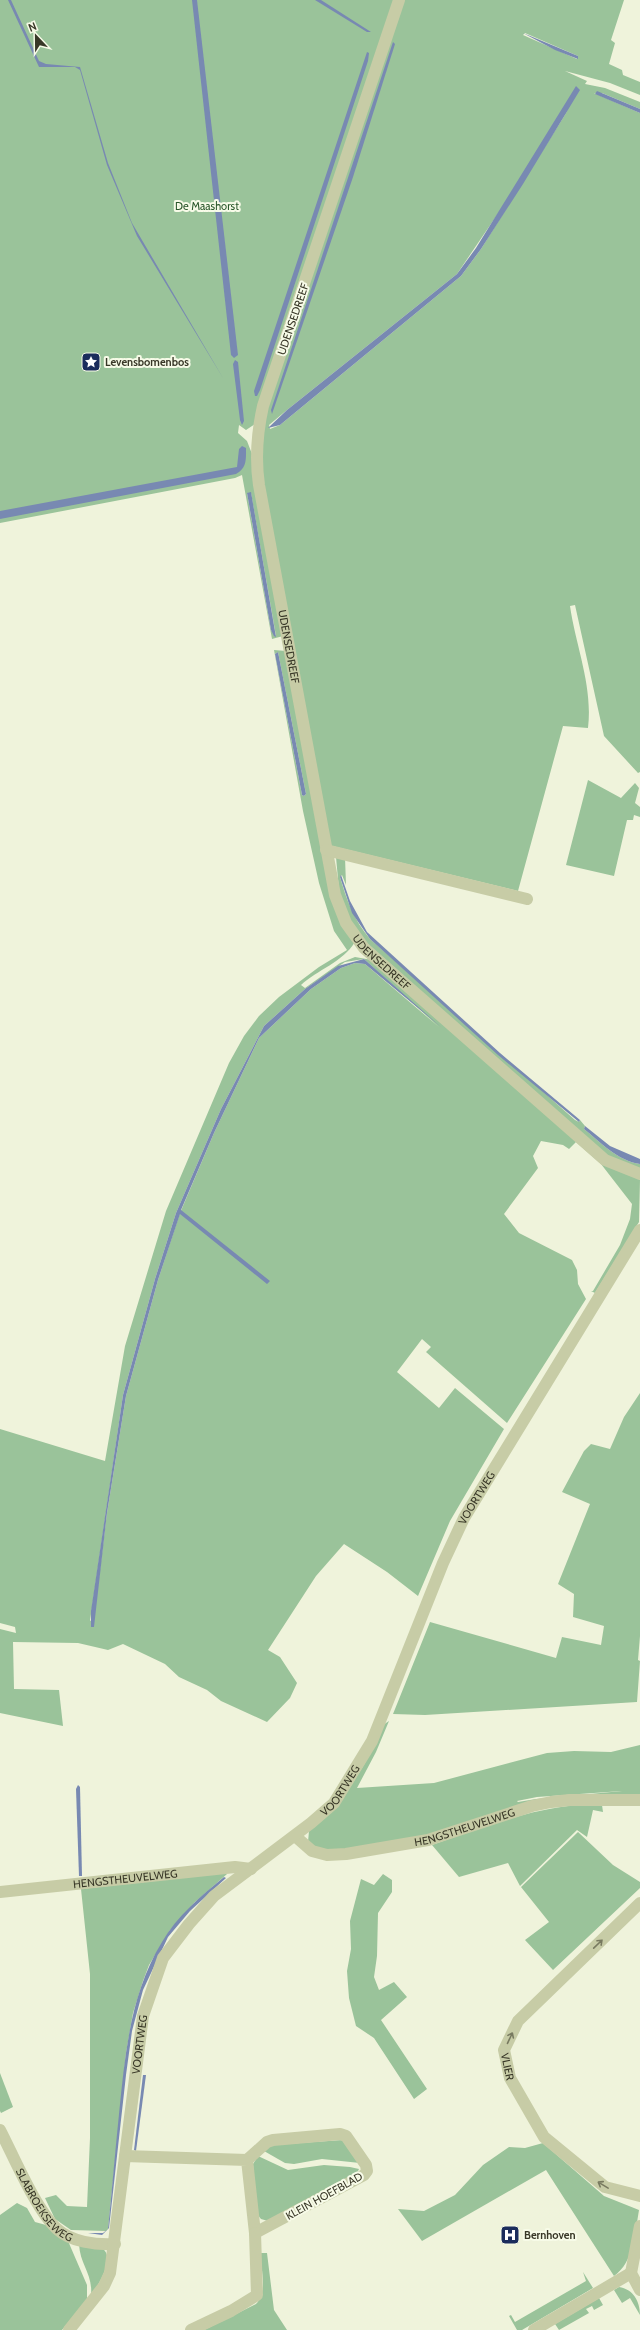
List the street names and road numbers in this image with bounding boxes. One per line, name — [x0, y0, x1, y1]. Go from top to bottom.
street label: UDENSEDREEF — [274, 281, 312, 357]
street label: UDENSEDREEF — [275, 608, 303, 685]
street label: UDENSEDREEF — [350, 932, 414, 993]
street label: VOORTWEG — [455, 1469, 498, 1526]
street label: VOORTWEG — [317, 1762, 363, 1819]
street label: HENGSTHEUVELWEG — [413, 1805, 517, 1849]
street label: HENGSTHEUVELWEG — [72, 1866, 178, 1891]
street label: VOORTWEG — [129, 2014, 150, 2075]
street label: VLIER — [498, 2052, 517, 2082]
street label: SLABROEKSEWEG — [13, 2166, 75, 2245]
street label: KLEIN HOEFBLAD — [283, 2169, 365, 2223]

